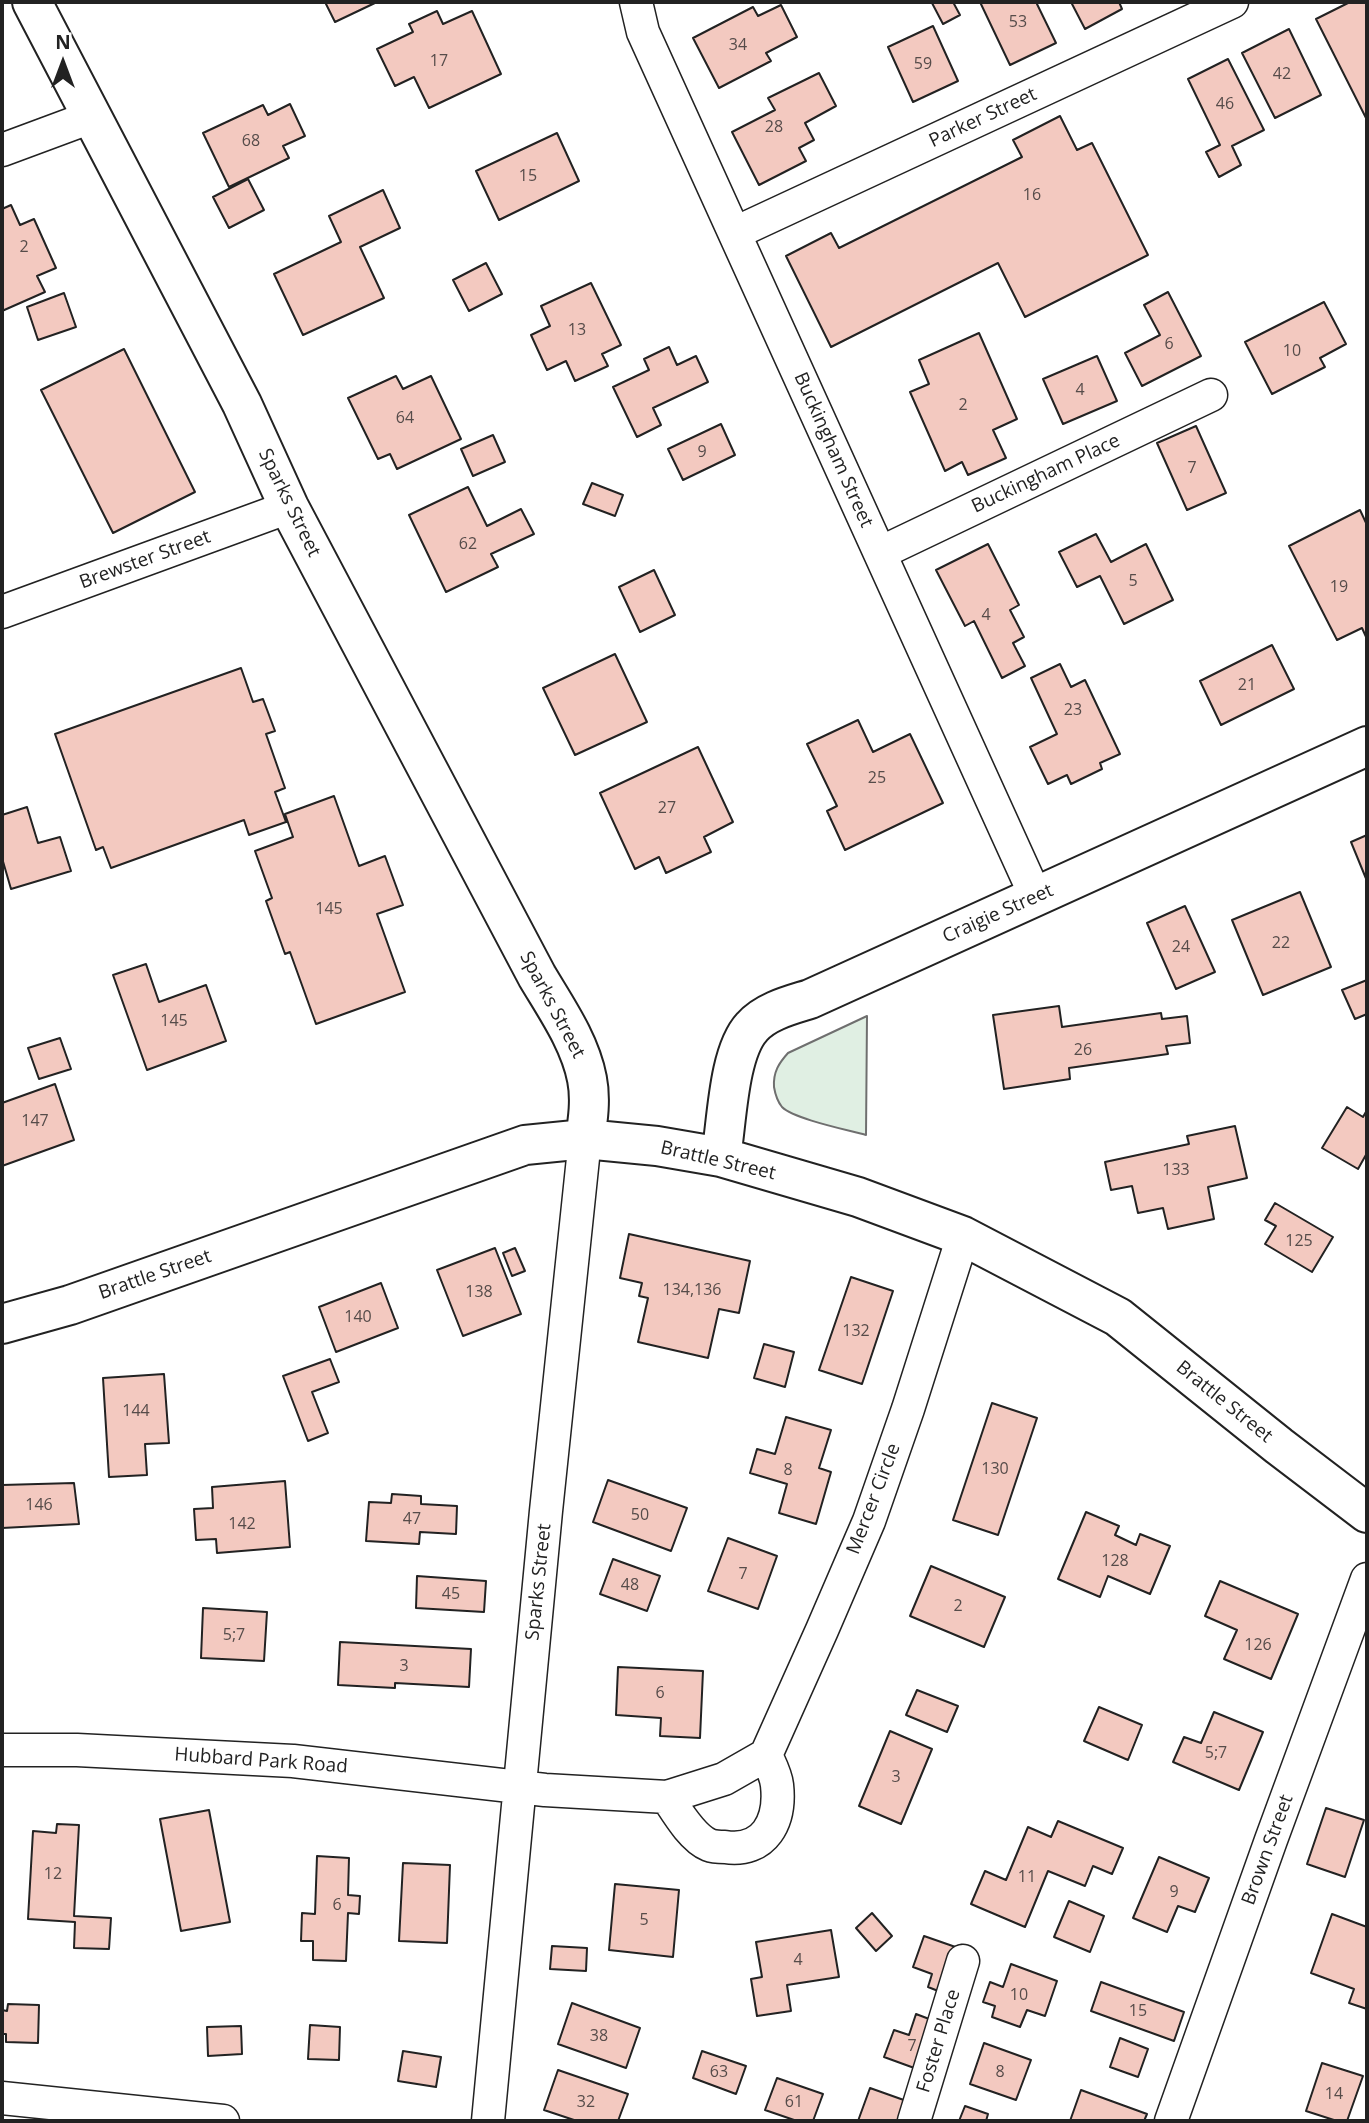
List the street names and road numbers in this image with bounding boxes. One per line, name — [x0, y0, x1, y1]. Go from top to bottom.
street label: Parker Street — [926, 83, 1040, 153]
street label: Buckingham Street — [789, 369, 877, 531]
street label: Buckingham Place — [968, 430, 1124, 518]
street label: Sparks Street — [253, 445, 325, 561]
street label: Brewster Street — [76, 526, 214, 594]
street label: Craigie Street — [939, 879, 1057, 949]
street label: Sparks Street — [514, 948, 590, 1062]
street label: Brattle Street — [658, 1137, 778, 1185]
street label: Brattle Street — [96, 1245, 214, 1305]
street label: Brattle Street — [1171, 1356, 1277, 1448]
street label: Mercer Circle — [842, 1440, 906, 1558]
street label: Sparks Street — [522, 1522, 556, 1642]
street label: Hubbard Park Road — [174, 1744, 348, 1778]
street label: Brown Street — [1237, 1792, 1299, 1908]
street label: Foster Place — [912, 1987, 966, 2095]

